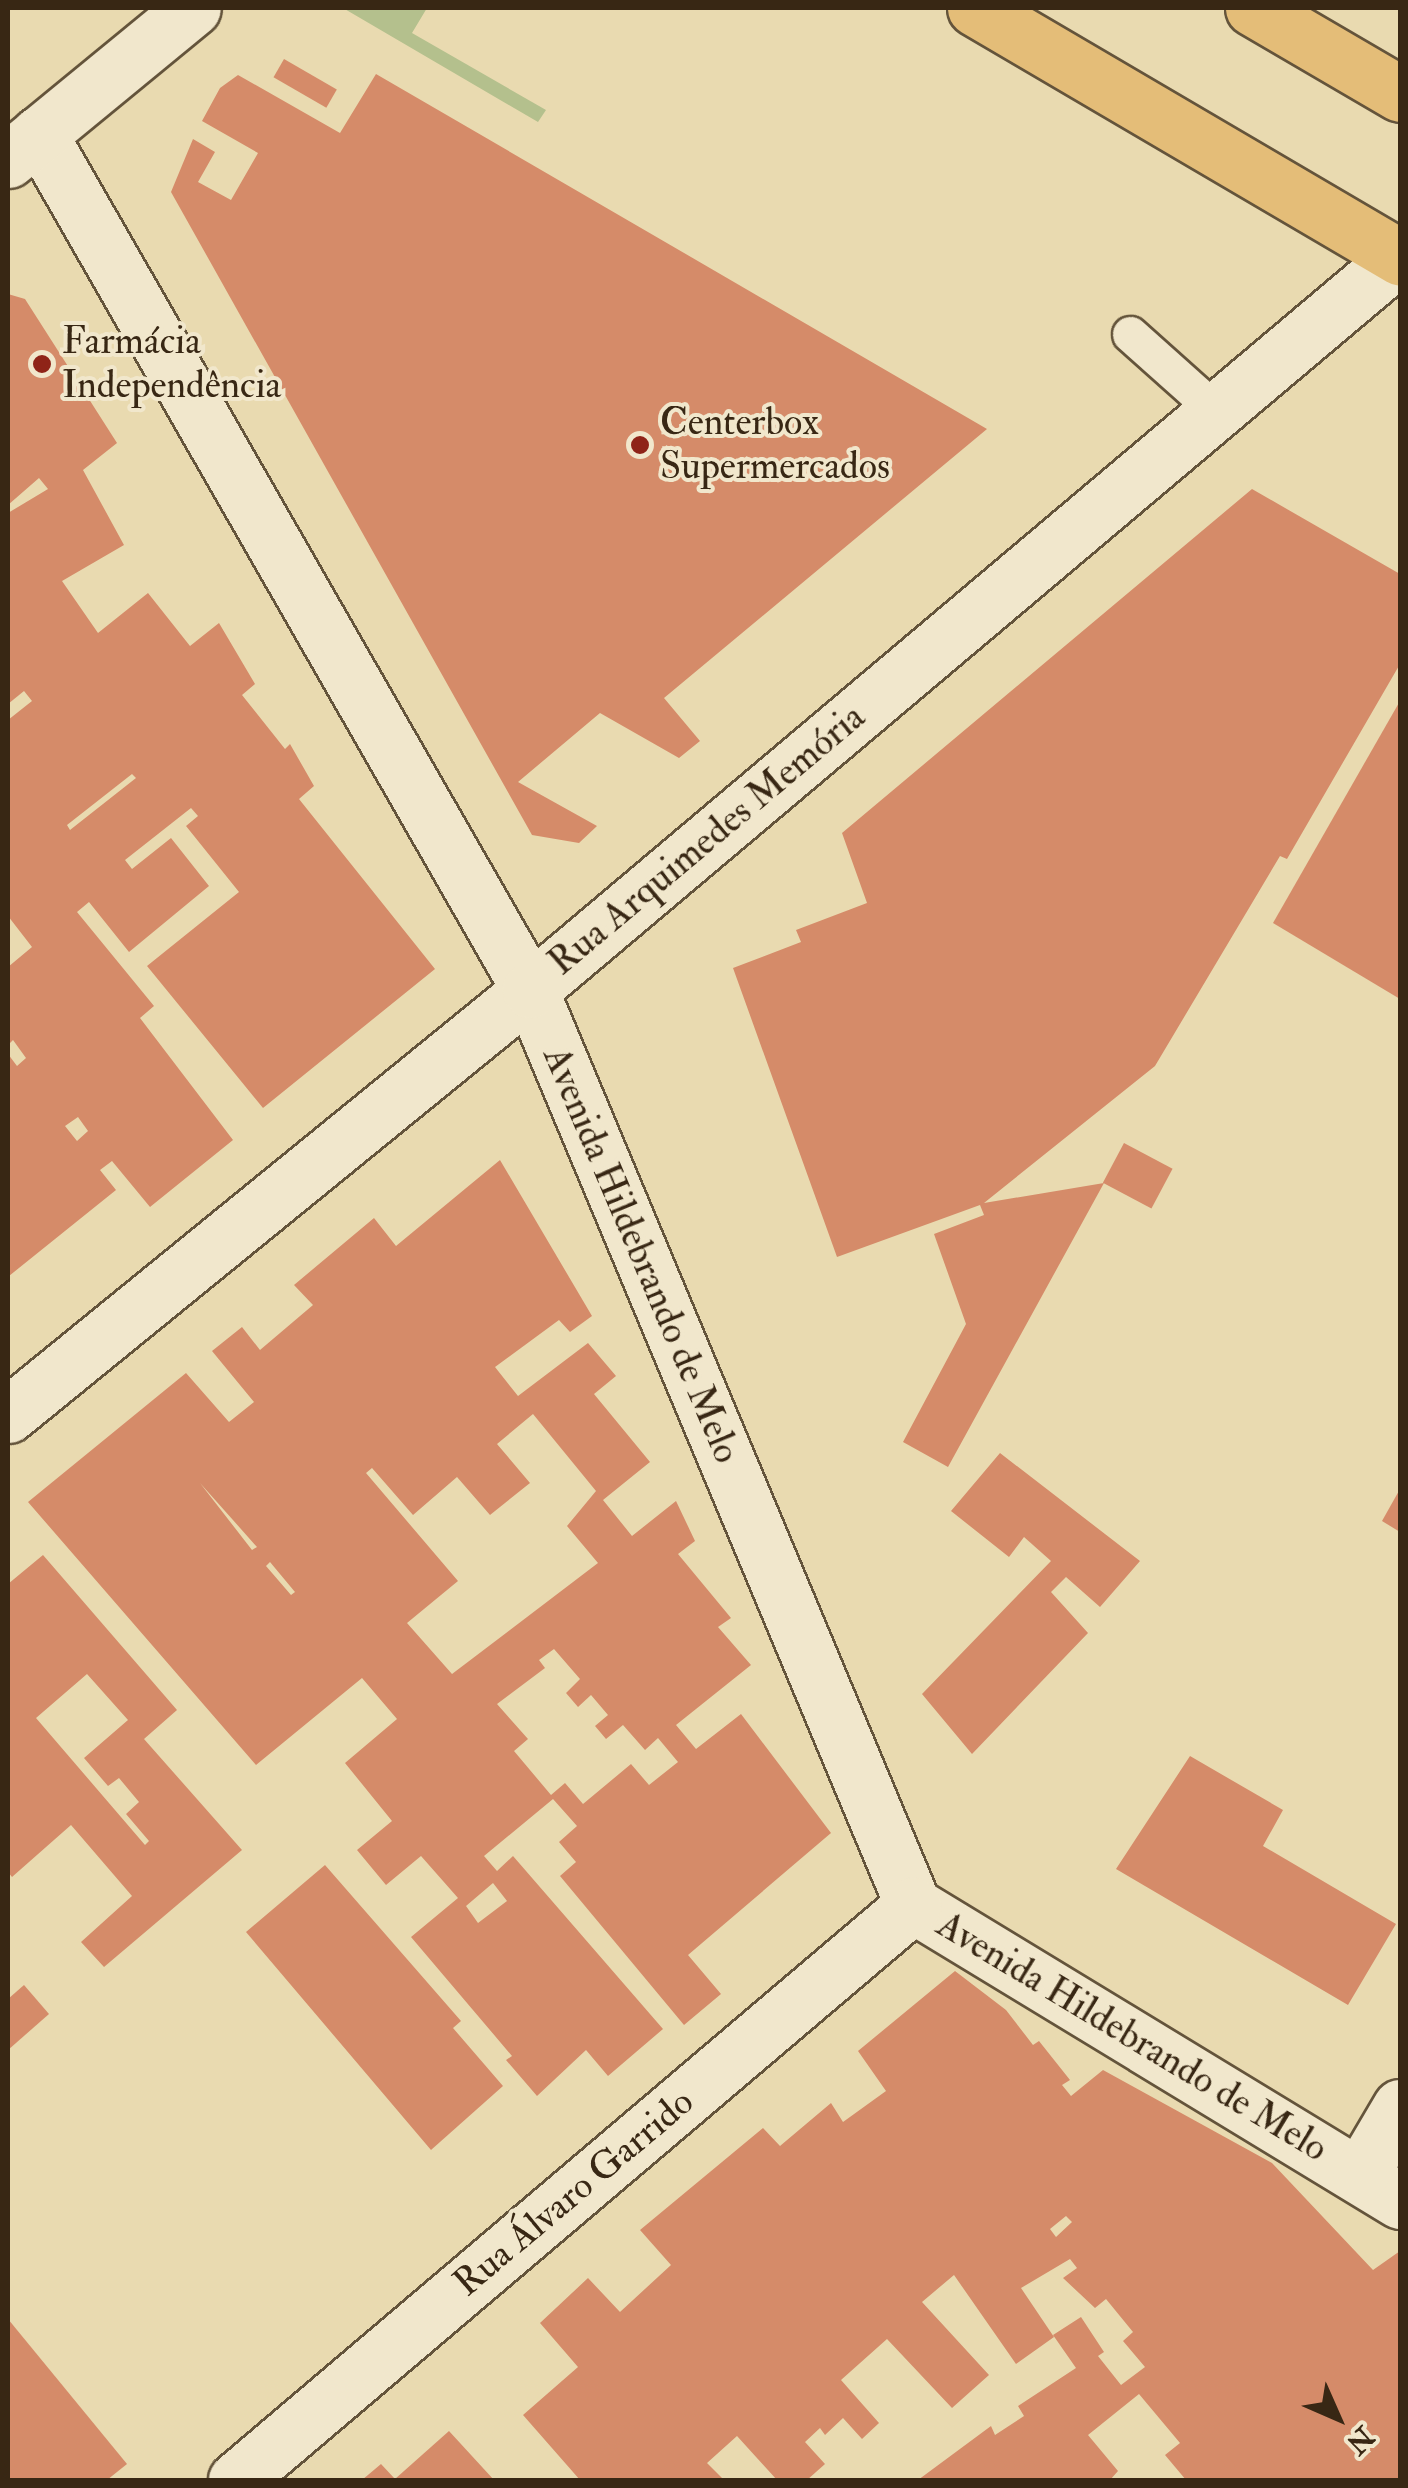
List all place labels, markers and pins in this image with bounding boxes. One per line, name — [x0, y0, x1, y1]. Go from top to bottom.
place label: Farmácia Independência — [62, 319, 281, 408]
marker: Farmácia Independência — [31, 353, 53, 375]
place label: Centerbox Supermercados — [660, 400, 890, 489]
marker: Centerbox Supermercados — [629, 434, 651, 456]

